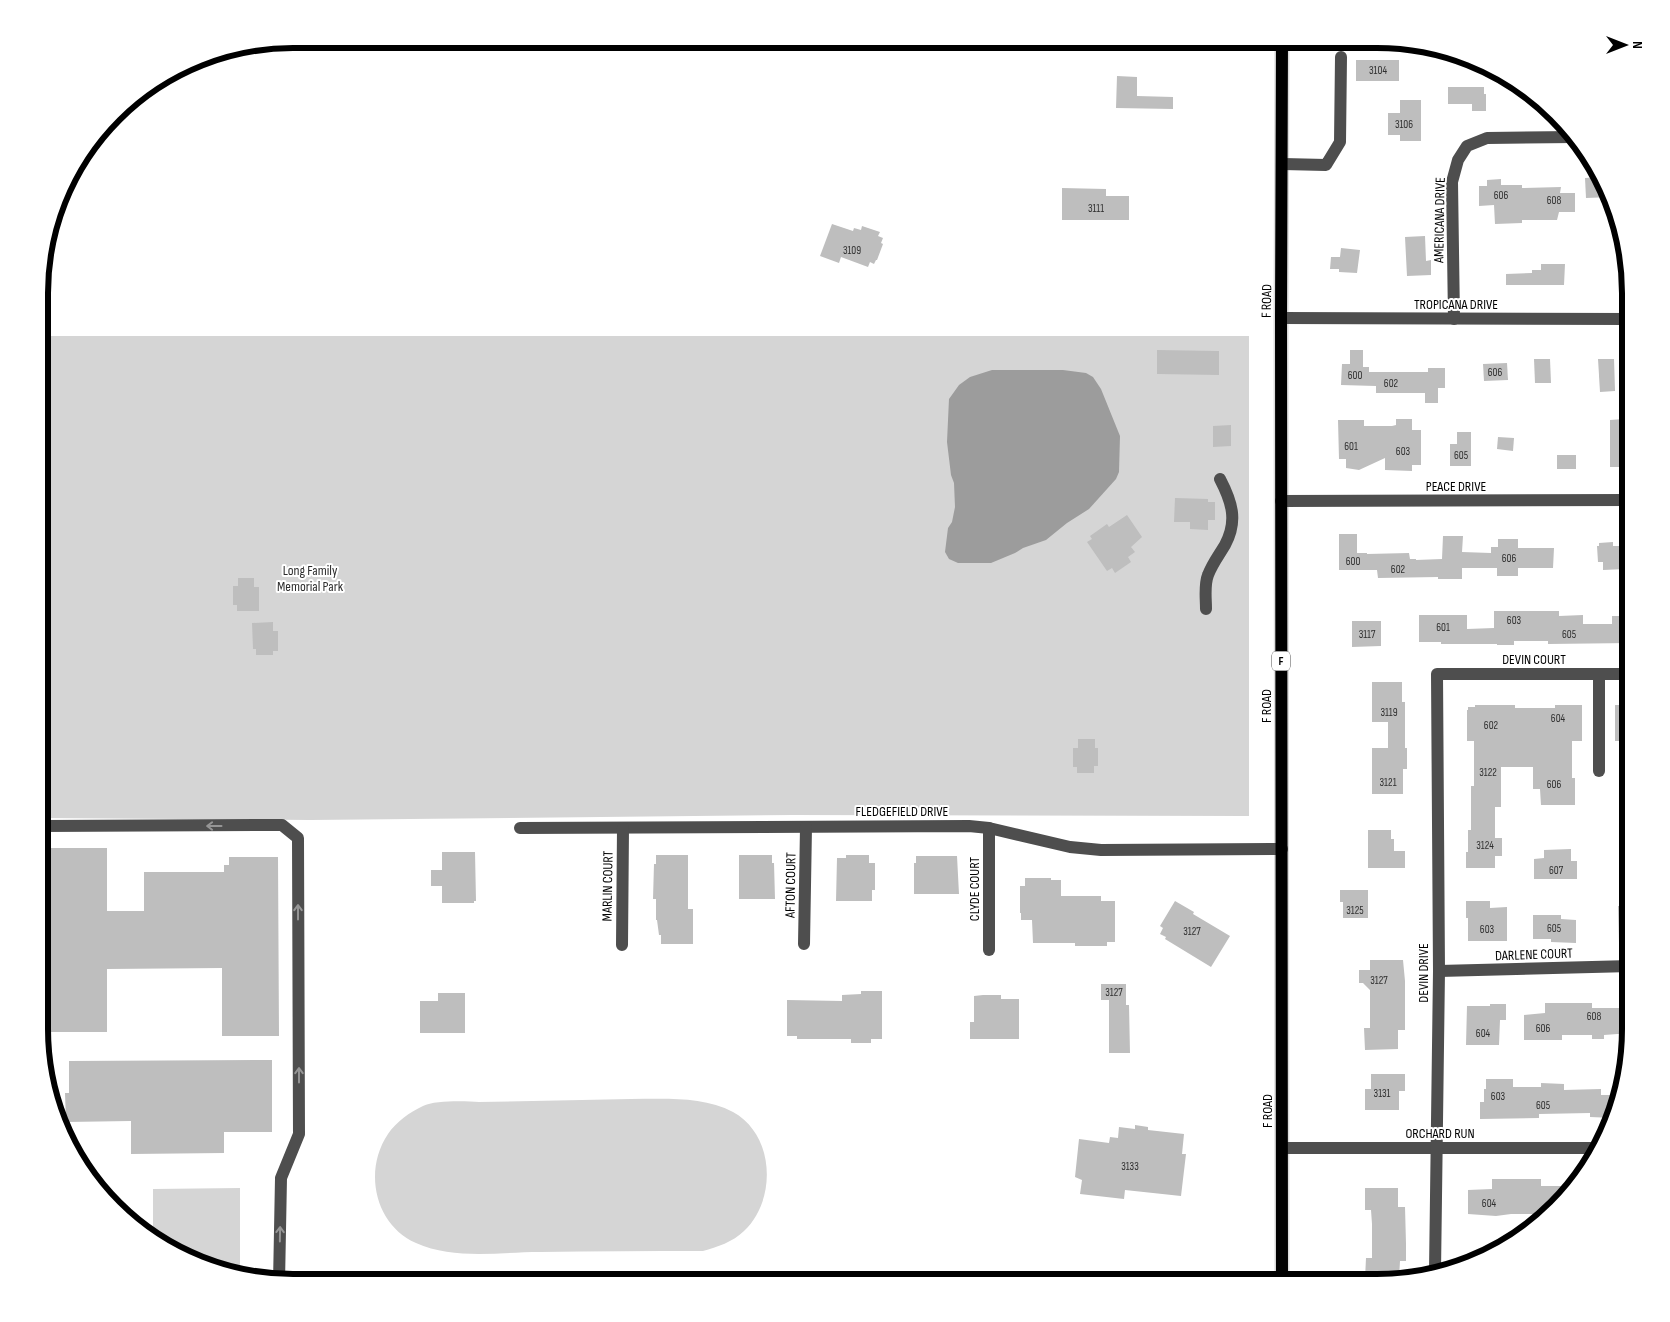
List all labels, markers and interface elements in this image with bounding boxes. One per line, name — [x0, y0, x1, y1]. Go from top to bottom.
north arrow — [1600, 20, 1650, 70]
text: N — [1629, 41, 1646, 49]
house number: 3104 — [1369, 64, 1387, 77]
house number: 3106 — [1395, 118, 1413, 131]
street label: AMERICANA DRIVE — [1430, 177, 1449, 264]
house number: 606 — [1494, 189, 1508, 202]
house number: 608 — [1547, 194, 1561, 207]
house number: 3111 — [1088, 202, 1104, 215]
house number: 3109 — [843, 244, 861, 257]
street label: F ROAD — [1258, 284, 1275, 318]
street label: TROPICANA DRIVE — [1414, 296, 1498, 313]
house number: 606 — [1488, 366, 1502, 379]
house number: 600 — [1348, 369, 1362, 382]
house number: 602 — [1384, 377, 1399, 390]
house number: 601 — [1344, 440, 1358, 453]
house number: 603 — [1396, 445, 1411, 458]
house number: 605 — [1454, 449, 1468, 462]
street label: PEACE DRIVE — [1426, 478, 1486, 495]
house number: 606 — [1502, 552, 1516, 565]
house number: 600 — [1346, 555, 1360, 568]
park label: Long Family Memorial Park — [277, 562, 344, 595]
house number: 602 — [1391, 563, 1406, 576]
house number: 603 — [1507, 614, 1522, 627]
house number: 601 — [1436, 621, 1450, 634]
house number: 3117 — [1359, 628, 1376, 641]
house number: 605 — [1562, 628, 1576, 641]
road number: F — [1272, 651, 1290, 670]
street label: DEVIN COURT — [1502, 651, 1566, 668]
street label: F ROAD — [1258, 689, 1275, 723]
house number: 3119 — [1380, 706, 1398, 719]
house number: 604 — [1551, 712, 1566, 725]
house number: 602 — [1484, 719, 1499, 732]
house number: 3122 — [1479, 766, 1497, 779]
house number: 3121 — [1380, 776, 1397, 789]
house number: 606 — [1547, 778, 1561, 791]
street label: FLEDGEFIELD DRIVE — [856, 803, 949, 820]
one-way arrow — [207, 821, 223, 831]
house number: 3124 — [1476, 839, 1494, 852]
street label: MARLIN COURT — [598, 850, 617, 921]
street label: AFTON COURT — [781, 852, 800, 919]
street label: CLYDE COURT — [966, 857, 983, 921]
house number: 607 — [1549, 864, 1564, 877]
house number: 3125 — [1346, 904, 1364, 917]
one-way arrow — [293, 905, 303, 921]
house number: 605 — [1547, 922, 1561, 935]
house number: 603 — [1480, 923, 1495, 936]
house number: 3127 — [1183, 925, 1201, 938]
street label: DEVIN DRIVE — [1415, 943, 1432, 1003]
street label: DARLENE COURT — [1495, 945, 1573, 964]
house number: 3127 — [1370, 974, 1388, 987]
house number: 3127 — [1105, 986, 1123, 999]
house number: 608 — [1587, 1010, 1601, 1023]
house number: 606 — [1536, 1022, 1550, 1035]
house number: 604 — [1476, 1027, 1491, 1040]
one-way arrow — [294, 1067, 304, 1084]
house number: 3131 — [1374, 1087, 1391, 1100]
house number: 603 — [1491, 1090, 1506, 1103]
street label: F ROAD — [1259, 1094, 1276, 1128]
house number: 605 — [1536, 1099, 1550, 1112]
street label: ORCHARD RUN — [1405, 1125, 1475, 1142]
house number: 3133 — [1121, 1160, 1139, 1173]
house number: 604 — [1482, 1197, 1497, 1210]
one-way arrow — [275, 1226, 285, 1242]

